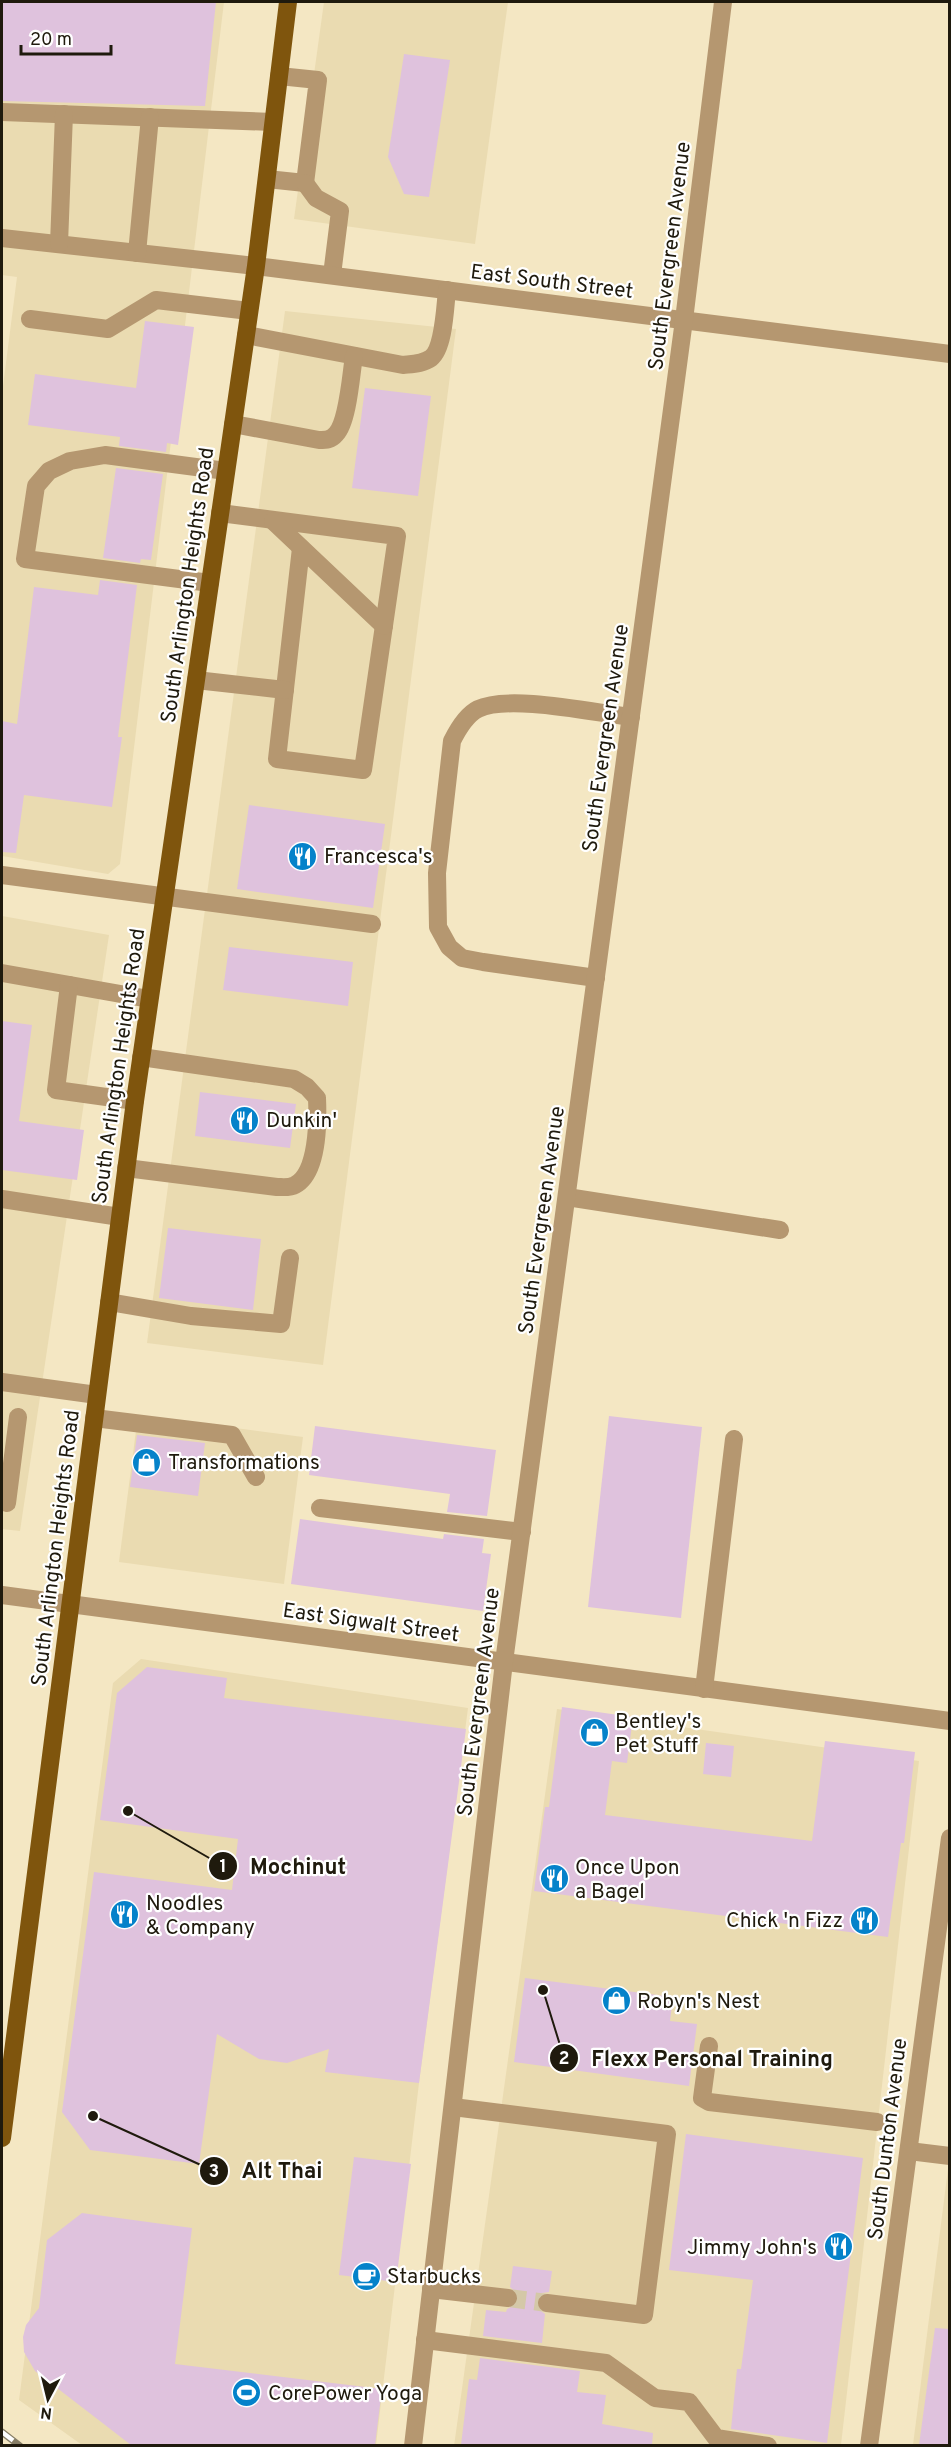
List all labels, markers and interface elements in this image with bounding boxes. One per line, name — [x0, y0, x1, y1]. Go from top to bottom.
scale bar — [21, 18, 111, 56]
text: 20 m — [30, 29, 72, 52]
street label: South Evergreen Avenue — [643, 140, 698, 372]
street label: East South Street — [469, 259, 635, 306]
street label: South Arlington Heights Road — [156, 446, 221, 725]
street label: South Evergreen Avenue — [577, 622, 636, 854]
restaurant icon: Francesca's — [287, 840, 319, 872]
place label: Francesca's — [324, 844, 433, 871]
street label: South Arlington Heights Road — [87, 927, 152, 1206]
restaurant icon: Dunkin' — [229, 1104, 261, 1136]
street label: South Evergreen Avenue — [513, 1104, 572, 1336]
place label: Dunkin' — [266, 1108, 337, 1135]
street label: South Arlington Heights Road — [26, 1408, 87, 1688]
shop icon: Transformations — [131, 1446, 163, 1478]
place label: Transformations — [168, 1450, 320, 1477]
street label: South Evergreen Avenue — [452, 1586, 507, 1818]
street label: East Sigwalt Street — [281, 1598, 461, 1649]
place label: Bentley's Pet Stuff — [615, 1709, 701, 1760]
shop icon: Bentley's Pet Stuff — [578, 1717, 610, 1749]
callout: Mochinut — [208, 1846, 358, 1886]
text: Mochinut — [250, 1855, 346, 1882]
place label: Once Upon a Bagel — [575, 1855, 680, 1906]
text: 1 — [219, 1856, 227, 1879]
restaurant icon: Once Upon a Bagel — [538, 1863, 570, 1895]
place label: Noodles & Company — [146, 1891, 255, 1942]
restaurant icon: Noodles & Company — [109, 1899, 141, 1931]
restaurant icon: Chick 'n Fizz — [848, 1904, 880, 1936]
place label: Chick 'n Fizz — [726, 1908, 843, 1935]
shop icon: Robyn's Nest — [600, 1985, 632, 2017]
place label: Robyn's Nest — [637, 1989, 760, 2016]
street label: South Dunton Avenue — [863, 2037, 914, 2242]
callout: Flexx Personal Training — [549, 2038, 845, 2078]
text: Flexx Personal Training — [591, 2047, 833, 2074]
text: 2 — [558, 2048, 570, 2071]
callout: Alt Thai — [199, 2151, 334, 2191]
text: Alt Thai — [241, 2159, 323, 2186]
text: 3 — [209, 2161, 219, 2184]
restaurant icon: Jimmy John's — [822, 2231, 854, 2263]
place label: Jimmy John's — [687, 2235, 817, 2262]
cafe icon: Starbucks — [350, 2260, 382, 2292]
place label: Starbucks — [387, 2264, 481, 2291]
north arrow — [18, 2369, 78, 2429]
sports icon: CorePower Yoga — [231, 2377, 263, 2409]
place label: CorePower Yoga — [268, 2381, 422, 2408]
text: N — [39, 2401, 53, 2423]

